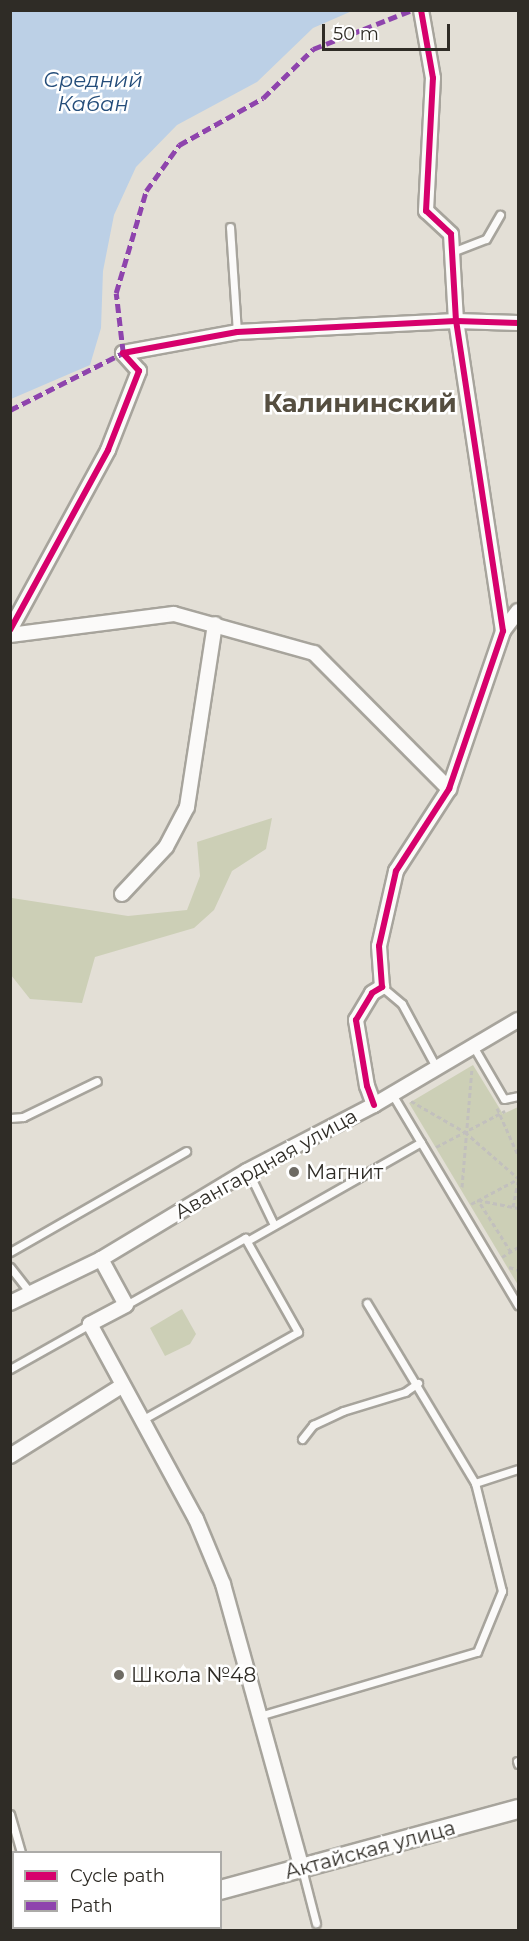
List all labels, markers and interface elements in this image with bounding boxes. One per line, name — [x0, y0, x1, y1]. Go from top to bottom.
scale bar — [325, 12, 452, 50]
text: 50 m — [333, 23, 379, 45]
water label: Средний Кабан — [43, 67, 143, 117]
district label: Калининский — [263, 388, 457, 420]
street label: Авангардная улица — [171, 1104, 361, 1224]
place label: Магнит — [306, 1160, 383, 1184]
marker: Магнит — [287, 1165, 301, 1179]
place label: Школа №48 — [131, 1663, 256, 1687]
marker: Школа №48 — [112, 1668, 126, 1682]
street label: Актайская улица — [282, 1816, 458, 1884]
legend — [12, 1851, 222, 1929]
text: Cycle path — [70, 1865, 165, 1887]
text: Path — [70, 1895, 113, 1917]

